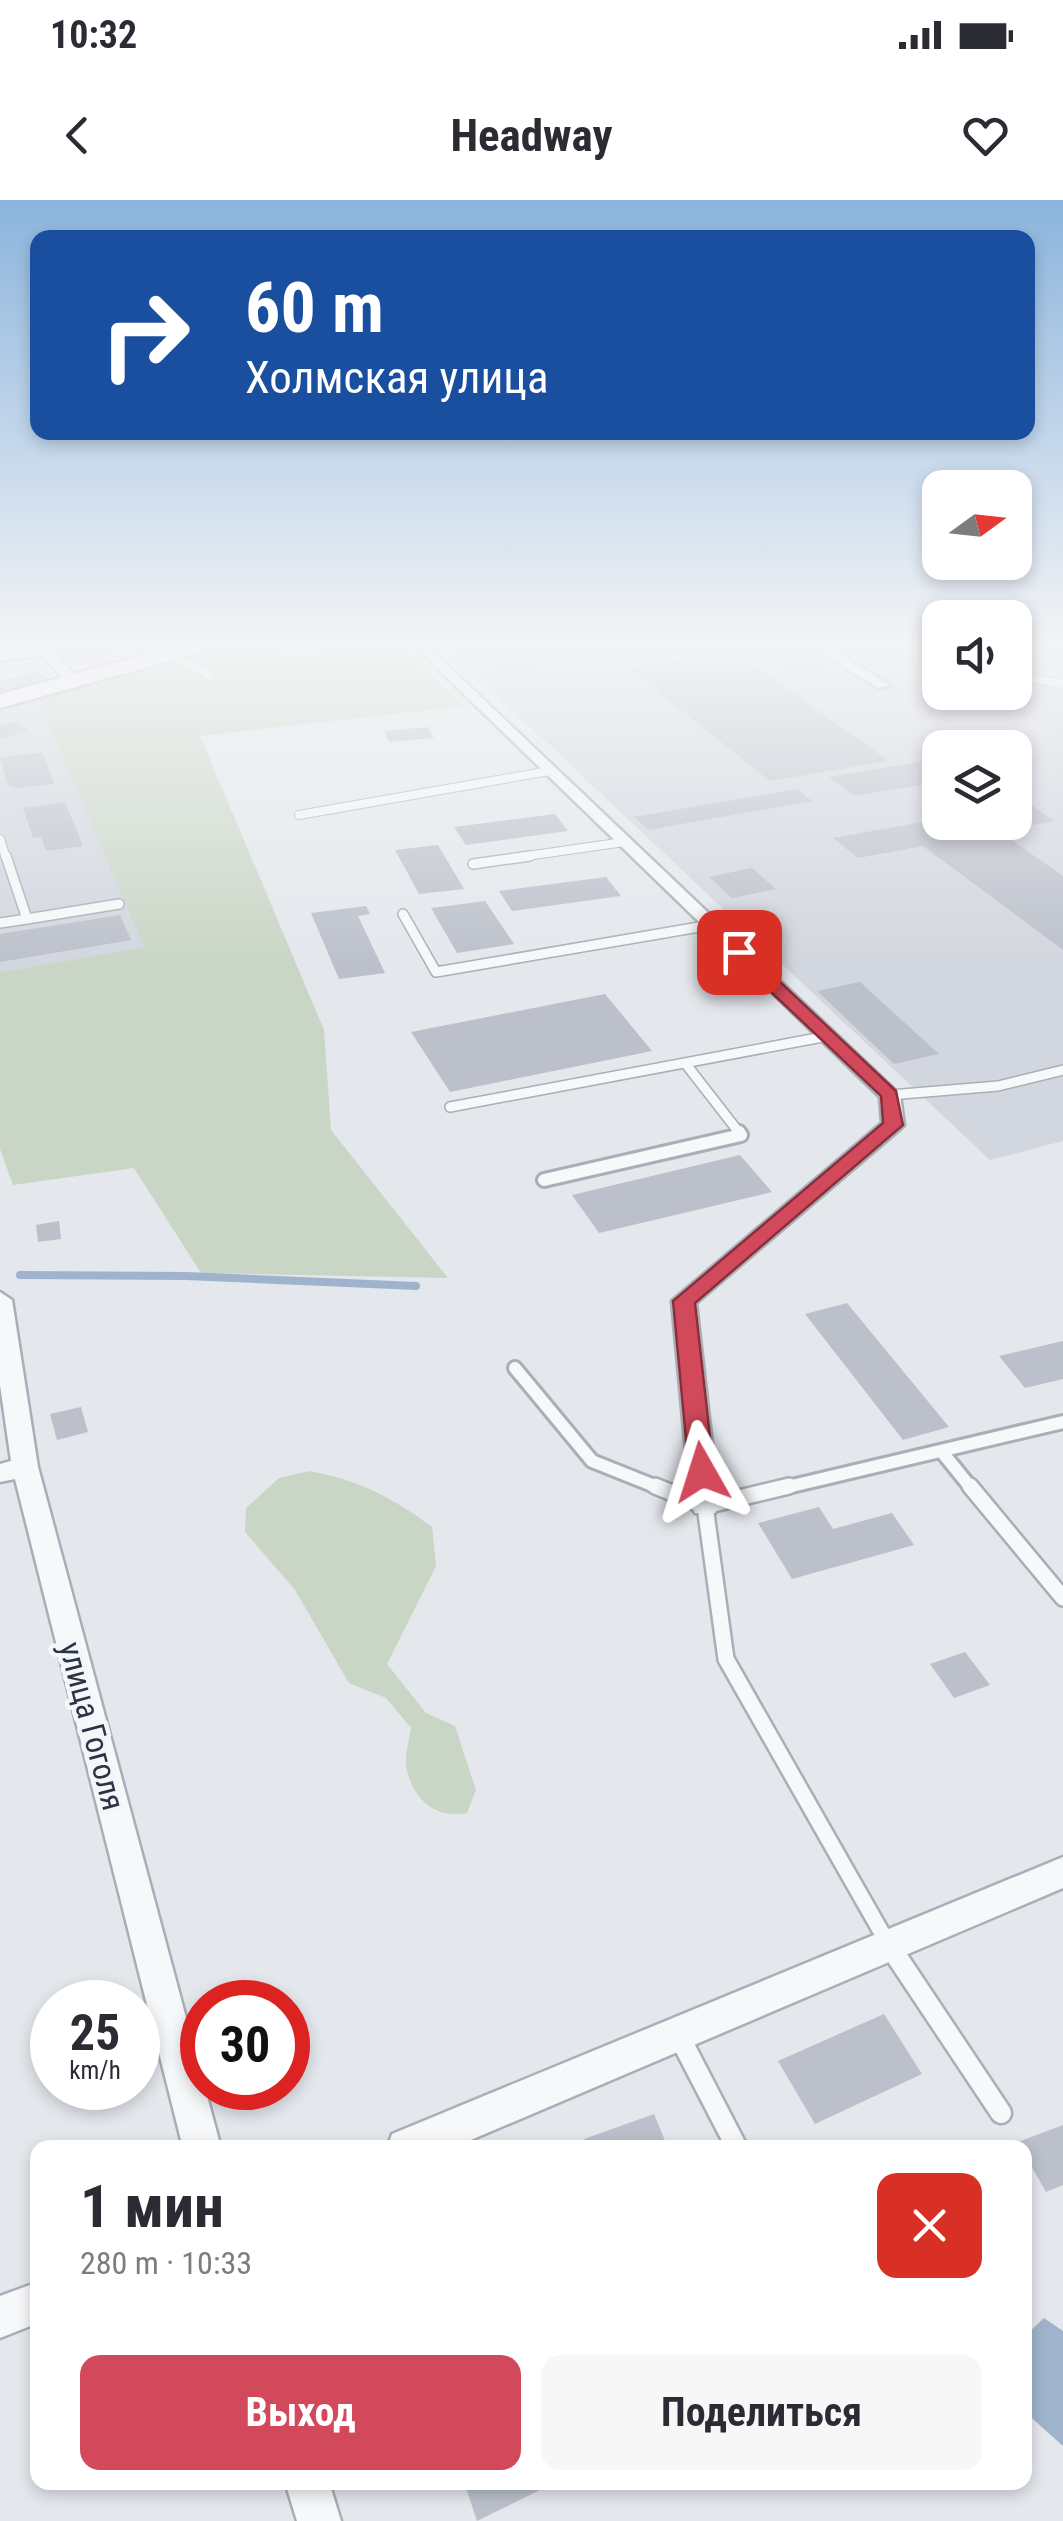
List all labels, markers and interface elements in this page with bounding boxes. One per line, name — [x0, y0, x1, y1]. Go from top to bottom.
text: 10:32 — [50, 13, 137, 57]
icon: back — [50, 108, 105, 163]
icon: heart — [958, 108, 1013, 163]
text: Headway — [450, 109, 613, 162]
text: 60 m — [245, 267, 384, 349]
icon: right — [80, 270, 210, 400]
text: Холмская улица — [245, 351, 549, 404]
north arrow — [922, 470, 1032, 580]
map controls — [922, 470, 1032, 840]
button: sound — [922, 600, 1032, 710]
button: layers — [922, 730, 1032, 840]
pin — [697, 910, 782, 995]
icon: arrive — [712, 925, 767, 980]
position arrow — [650, 1420, 754, 1524]
street label: улица Гоголя — [51, 1638, 133, 1814]
speed limit sign: 30 — [180, 1980, 310, 2110]
text: 25 — [70, 2004, 120, 2062]
text: km/h — [69, 2056, 121, 2085]
text: 1 мин — [80, 2171, 224, 2242]
button: close — [877, 2173, 982, 2278]
text: 280 m · 10:33 — [80, 2244, 252, 2282]
button: Выход — [80, 2355, 521, 2470]
button: Поделиться — [541, 2355, 982, 2470]

